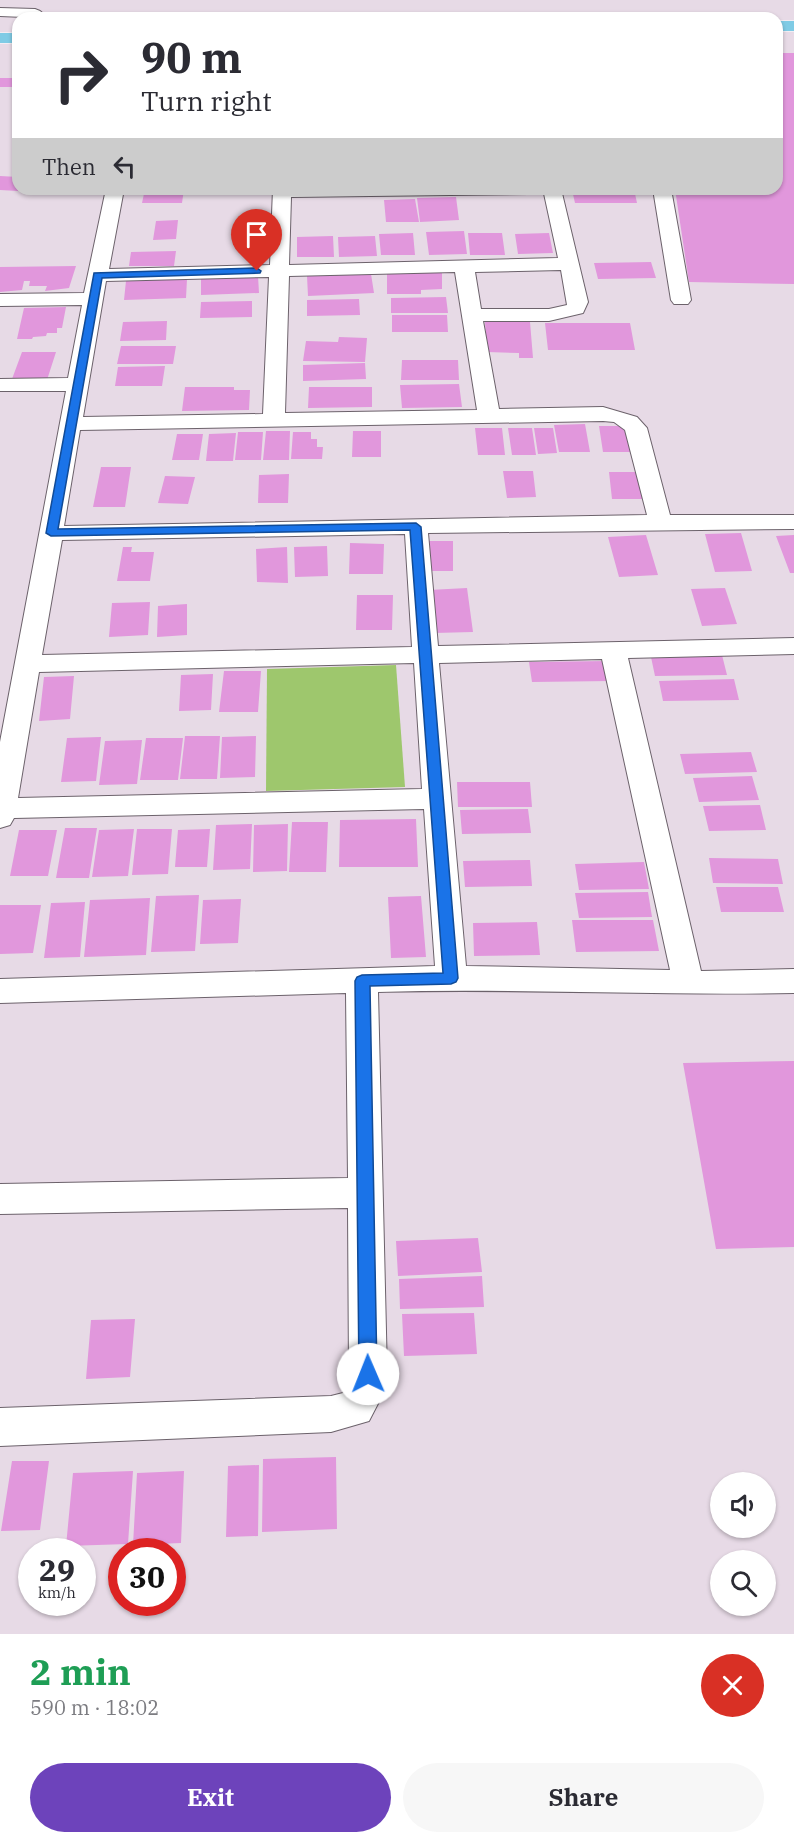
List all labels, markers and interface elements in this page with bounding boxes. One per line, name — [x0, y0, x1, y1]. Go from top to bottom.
text: 90 m — [141, 30, 242, 85]
icon: right — [42, 36, 120, 114]
text: Turn right — [141, 83, 272, 118]
icon: left — [108, 150, 141, 183]
text: Then — [42, 152, 96, 181]
pin — [231, 209, 282, 271]
icon: arrive — [240, 218, 273, 251]
position arrow — [336, 1342, 400, 1406]
map controls — [710, 1472, 776, 1616]
button: sound — [710, 1472, 776, 1538]
speed limit sign: 30 — [108, 1538, 186, 1616]
text: 29 — [39, 1550, 75, 1589]
button: search — [710, 1550, 776, 1616]
text: km/h — [38, 1583, 76, 1602]
text: 2 min — [30, 1648, 131, 1695]
button: close — [701, 1654, 764, 1717]
text: 590 m · 18:02 — [30, 1694, 159, 1721]
button: Exit — [30, 1763, 391, 1832]
button: Share — [403, 1763, 764, 1832]

